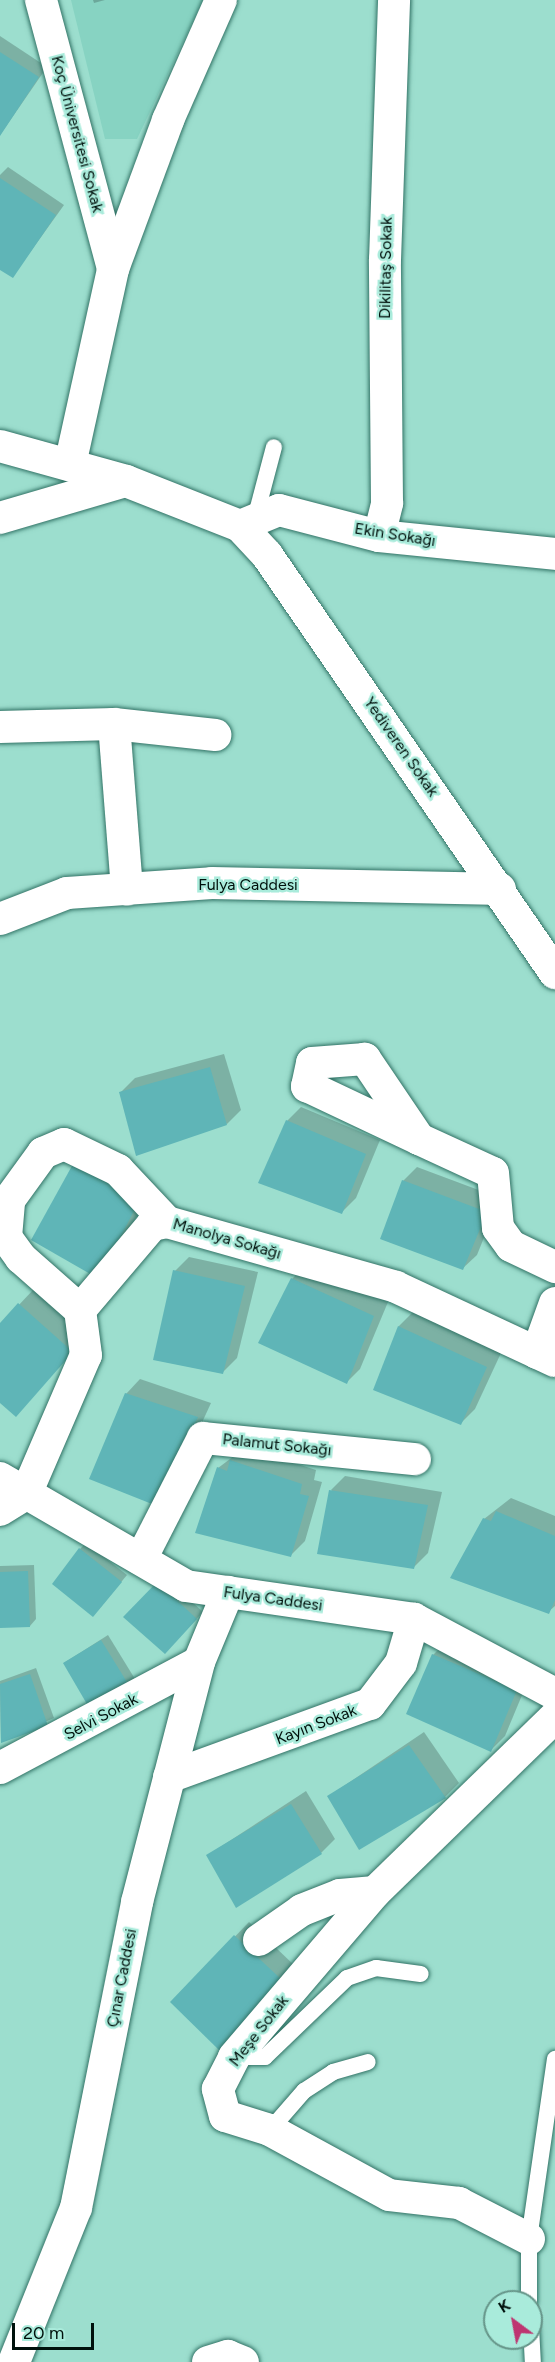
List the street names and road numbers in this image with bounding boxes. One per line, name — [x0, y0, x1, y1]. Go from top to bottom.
street label: Koç Üniversitesi Sokak — [47, 54, 107, 214]
street label: Dikilitaş Sokak — [376, 217, 396, 319]
street label: Ekin Sokağı — [353, 519, 437, 551]
street label: Yediveren Sokak — [360, 694, 442, 800]
street label: Fulya Caddesi — [198, 875, 298, 895]
street label: Manolya Sokağı — [171, 1214, 283, 1264]
street label: Palamut Sokağı — [222, 1430, 332, 1460]
street label: Fulya Caddesi — [222, 1583, 324, 1615]
street label: Selvi Sokak — [61, 1690, 141, 1744]
street label: Kayın Sokak — [273, 1701, 359, 1749]
street label: Çınar Caddesi — [103, 1927, 141, 2029]
street label: Meşe Sokak — [225, 1992, 293, 2070]

